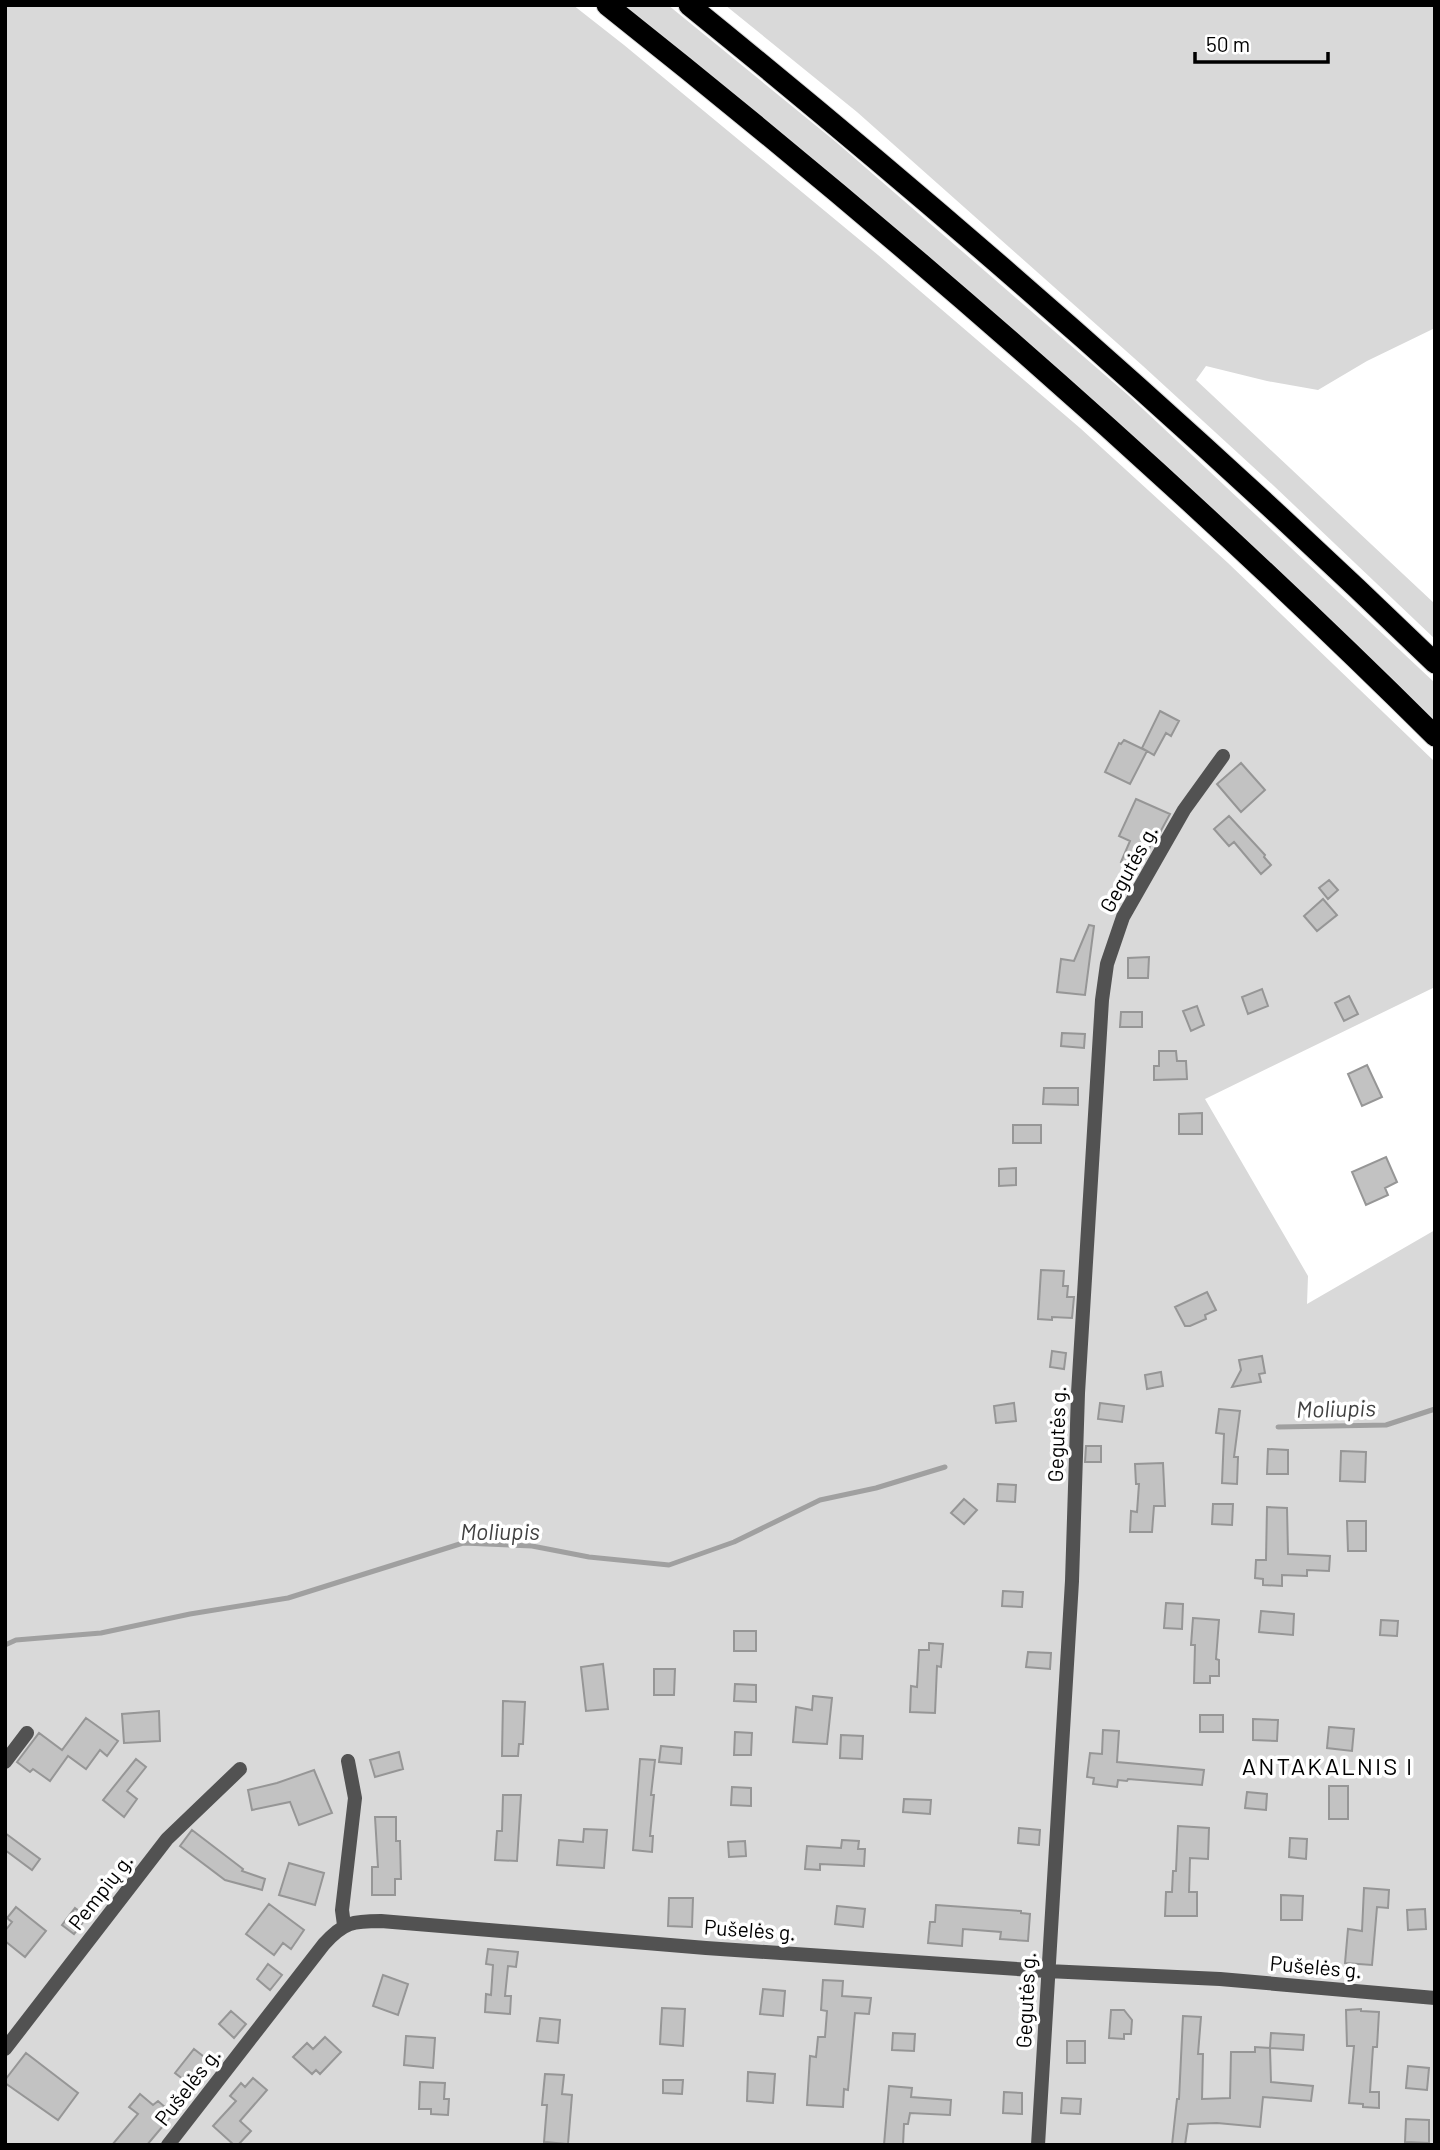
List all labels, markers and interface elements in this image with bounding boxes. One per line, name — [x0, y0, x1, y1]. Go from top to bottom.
scale bar — [1195, 21, 1328, 65]
text: 50 m — [1206, 31, 1250, 56]
street label: Gegutės g. — [1094, 820, 1162, 916]
street label: Gegutės g. — [1042, 1385, 1070, 1483]
water label: Moliupis — [1296, 1393, 1376, 1423]
water label: Moliupis — [460, 1517, 540, 1545]
district label: ANTAKALNIS I — [1242, 1751, 1414, 1780]
street label: Pempių g. — [62, 1848, 138, 1934]
street label: Pušelės g. — [703, 1913, 797, 1945]
street label: Pušelės g. — [1269, 1950, 1363, 1982]
street label: Gegutės g. — [1010, 1951, 1040, 2049]
street label: Pušelės g. — [149, 2042, 225, 2130]

